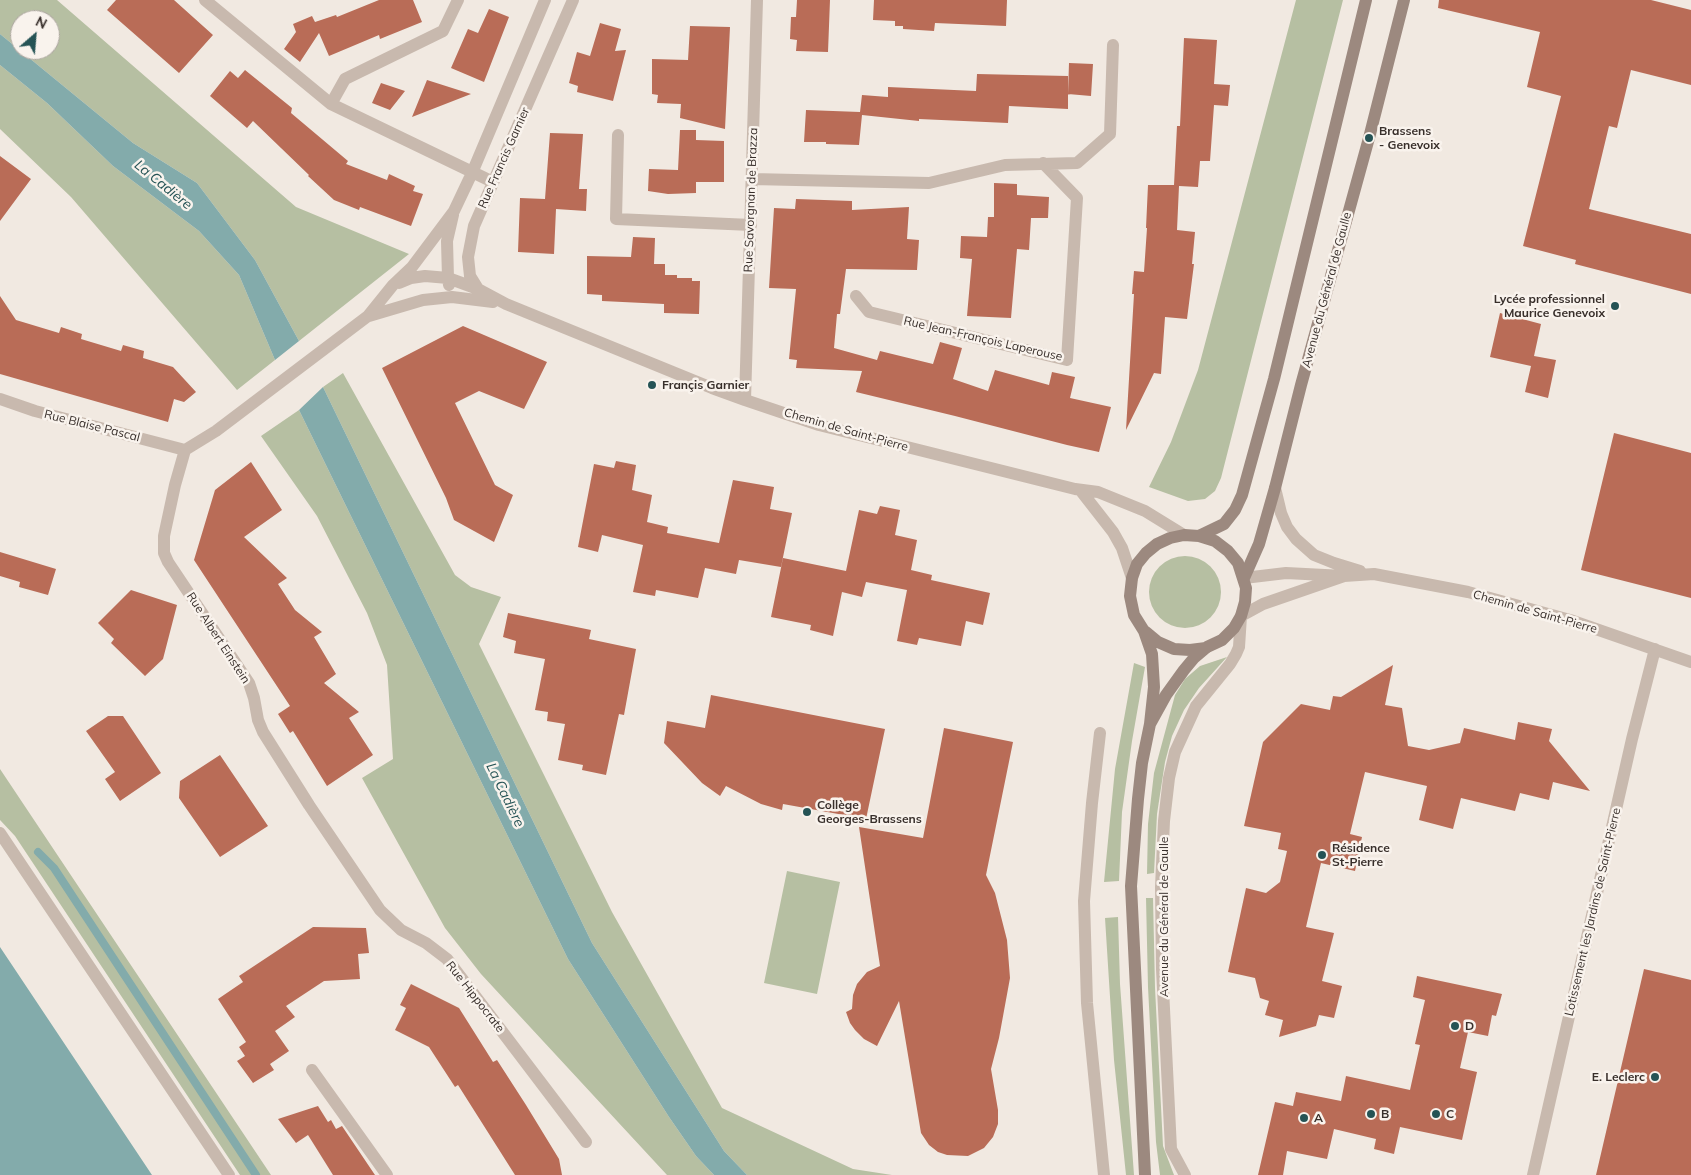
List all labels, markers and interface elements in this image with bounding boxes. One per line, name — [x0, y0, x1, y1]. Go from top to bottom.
north arrow — [10, 10, 60, 60]
text: N — [33, 12, 50, 33]
street label: Rue Francis Garnier — [475, 105, 533, 211]
place label: Brassens - Genevoix — [1379, 124, 1440, 152]
street label: Rue Savorgnan de Brazza — [741, 127, 761, 273]
marker: Brassens - Genevoix — [1363, 132, 1375, 144]
water label: La Cadière — [131, 157, 195, 213]
street label: Avenue du Général de Gaulle — [1299, 211, 1355, 369]
place label: Lycée professionnel Maurice Genevoix — [1494, 292, 1605, 320]
marker: Lycée professionnel Maurice Genevoix — [1609, 300, 1621, 312]
street label: Rue Jean-François Laperouse — [902, 314, 1064, 364]
place label: Françis Garnier — [662, 378, 749, 392]
marker: Françis Garnier — [646, 379, 658, 391]
street label: Chemin de Saint-Pierre — [782, 405, 910, 455]
street label: Rue Blaise Pascal — [43, 407, 141, 445]
street label: Chemin de Saint-Pierre — [1471, 587, 1599, 637]
street label: Rue Albert Einstein — [183, 590, 253, 686]
water label: La Cadière — [482, 760, 528, 830]
place label: Collège Georges-Brassens — [817, 798, 922, 826]
marker: Collège Georges-Brassens — [801, 806, 813, 818]
street label: Lotissement les Jardins de Saint-Pierre — [1562, 806, 1624, 1018]
street label: Avenue du Général de Gaulle — [1157, 837, 1171, 997]
place label: Résidence St-Pierre — [1332, 841, 1390, 869]
marker: Résidence St-Pierre — [1316, 849, 1328, 861]
street label: Rue Hippocrate — [443, 959, 507, 1035]
place label: D — [1465, 1019, 1474, 1033]
marker: D — [1449, 1020, 1461, 1032]
place label: E. Leclerc — [1592, 1070, 1645, 1084]
marker: E. Leclerc — [1649, 1071, 1661, 1083]
place label: B — [1381, 1107, 1389, 1121]
place label: C — [1446, 1107, 1454, 1121]
marker: B — [1365, 1108, 1377, 1120]
marker: C — [1430, 1108, 1442, 1120]
place label: A — [1314, 1111, 1323, 1125]
marker: A — [1298, 1112, 1310, 1124]

